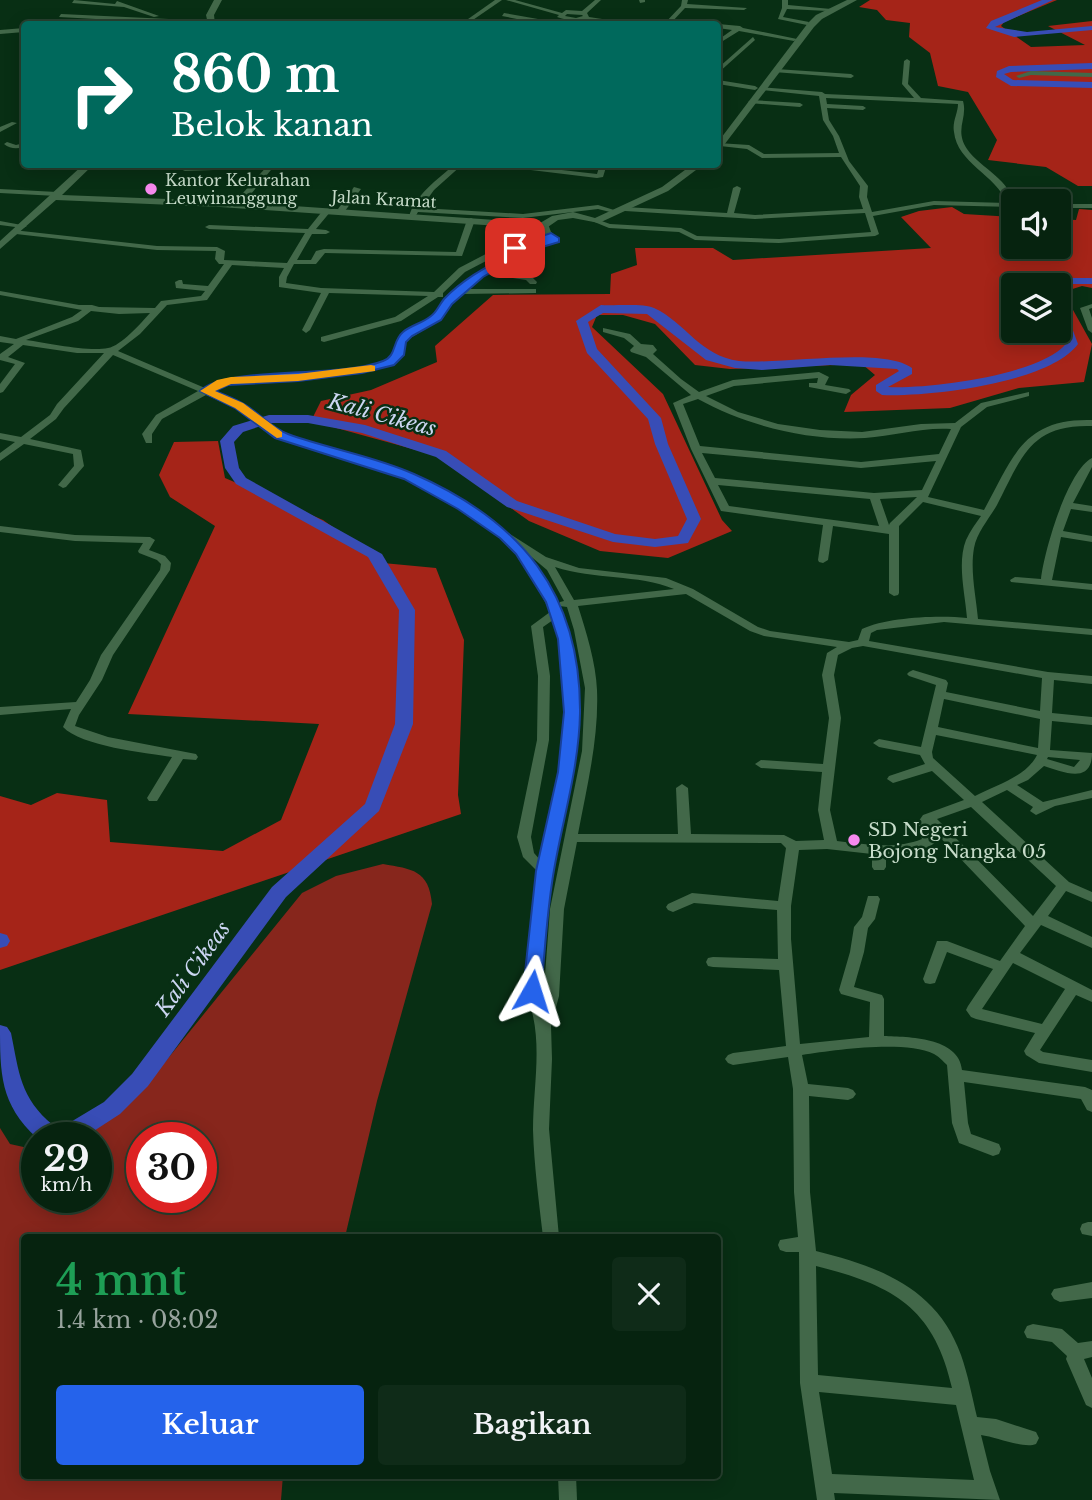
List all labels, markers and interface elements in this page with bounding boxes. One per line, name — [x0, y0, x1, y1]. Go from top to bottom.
text: 860 m — [171, 44, 339, 105]
icon: right — [56, 49, 147, 140]
text: Belok kanan — [171, 105, 373, 145]
place label: Kantor Kelurahan Leuwinanggung — [165, 170, 310, 208]
marker: Kantor Kelurahan Leuwinanggung — [143, 181, 159, 197]
street label: Jalan Kramat — [329, 186, 437, 212]
map controls — [1001, 189, 1071, 343]
button: sound — [1001, 189, 1071, 259]
pin — [485, 218, 545, 278]
icon: arrive — [496, 229, 534, 267]
button: layers — [1001, 273, 1071, 343]
water label: Kali Cikeas — [324, 388, 439, 442]
place label: SD Negeri Bojong Nangka 05 — [868, 818, 1046, 863]
marker: SD Negeri Bojong Nangka 05 — [846, 832, 862, 848]
water label: Kali Cikeas — [149, 917, 236, 1022]
position arrow — [495, 954, 569, 1028]
speed limit sign: 30 — [126, 1122, 217, 1213]
text: 29 — [43, 1137, 90, 1180]
text: km/h — [41, 1174, 92, 1196]
text: 4 mnt — [56, 1254, 186, 1306]
button: close — [612, 1257, 686, 1331]
text: 1.4 km · 08:02 — [56, 1306, 219, 1334]
button: Keluar — [56, 1385, 364, 1465]
button: Bagikan — [378, 1385, 686, 1465]

